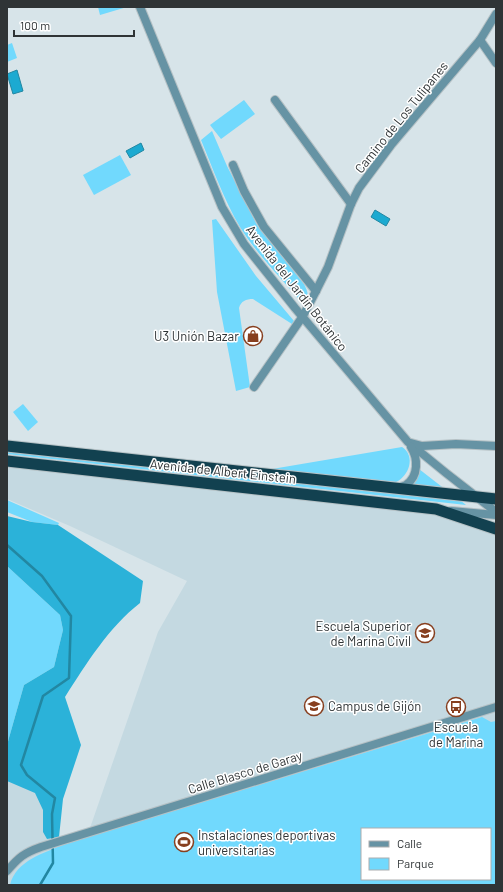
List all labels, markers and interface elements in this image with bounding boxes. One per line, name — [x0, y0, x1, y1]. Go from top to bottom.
scale bar — [14, 12, 134, 38]
text: 100 m — [20, 18, 50, 32]
street label: Camino de Los Tulipanes — [351, 58, 451, 176]
street label: Avenida del Jardín Botánico — [243, 222, 351, 354]
shop icon: U3 Unión Bazar — [242, 325, 264, 347]
place label: U3 Unión Bazar — [154, 328, 239, 344]
street label: Avenida de Albert Einstein — [149, 455, 297, 487]
place label: Escuela Superior de Marina Civil — [316, 618, 411, 649]
school or university icon: Escuela Superior de Marina Civil — [414, 622, 436, 644]
school or university icon: Campus de Gijón — [303, 695, 325, 717]
bus stop icon: Escuela de Marina — [445, 696, 467, 718]
place label: Campus de Gijón — [328, 698, 421, 714]
place label: Escuela de Marina — [429, 719, 483, 750]
street label: Calle Blasco de Garay — [186, 747, 304, 797]
place label: Instalaciones deportivas universitarias — [198, 827, 335, 858]
legend — [361, 828, 491, 880]
sports icon: Instalaciones deportivas universitarias — [173, 831, 195, 853]
text: Calle — [397, 836, 422, 850]
text: Parque — [397, 856, 434, 870]

